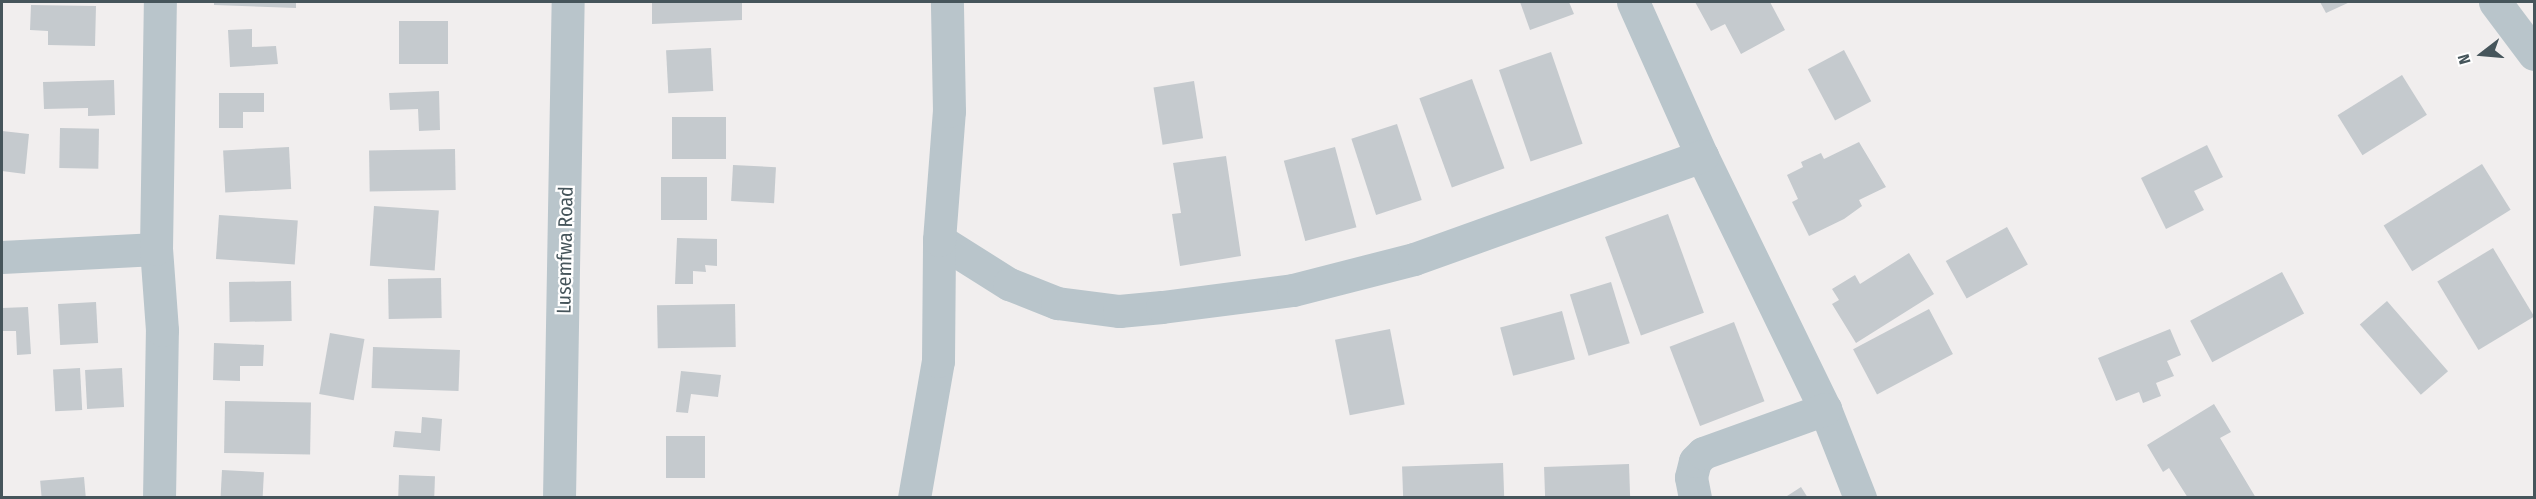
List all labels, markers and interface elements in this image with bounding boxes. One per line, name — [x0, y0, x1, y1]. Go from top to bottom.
north arrow — [2452, 24, 2512, 84]
text: N — [2454, 52, 2475, 66]
street label: Lusemfwa Road — [552, 186, 578, 314]

